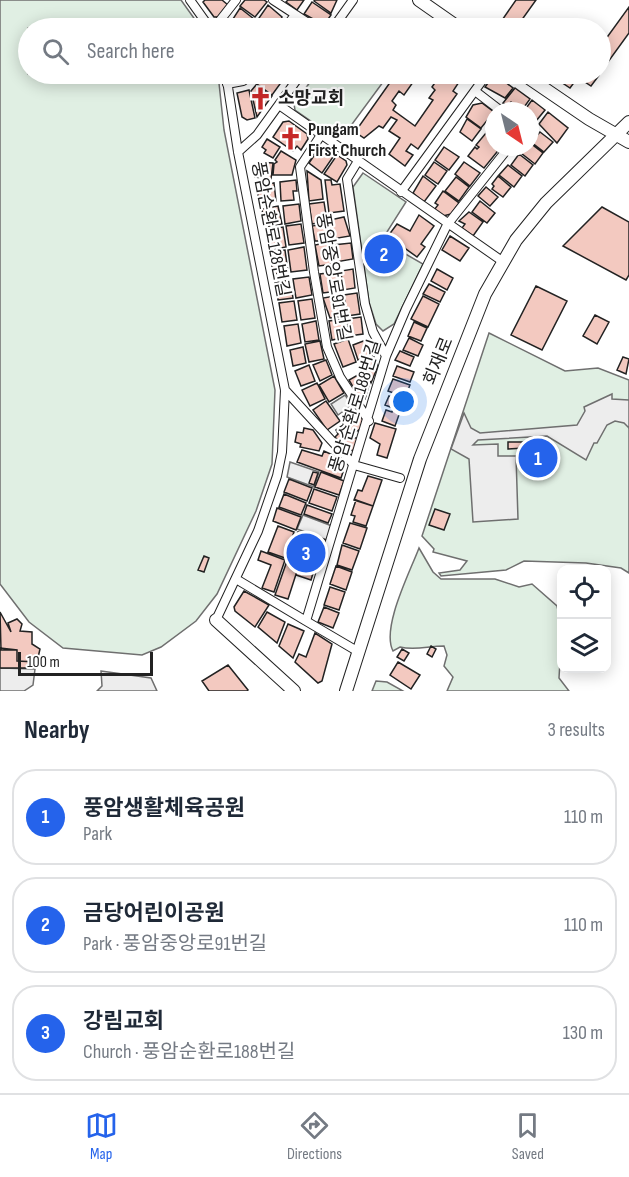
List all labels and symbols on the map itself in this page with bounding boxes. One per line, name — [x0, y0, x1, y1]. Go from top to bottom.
church icon: 소망교회 — [247, 85, 273, 111]
place label: 소망교회 — [278, 88, 344, 109]
north arrow — [485, 102, 539, 156]
place label: Pungam First Church — [308, 119, 386, 161]
church icon: Pungam First Church — [277, 126, 303, 152]
street label: 풍암순환로128번길 — [247, 159, 294, 299]
street label: 풍암중앙로91번길 — [312, 211, 355, 343]
pin: 2 — [364, 232, 404, 276]
street label: 회재로 — [419, 334, 458, 388]
street label: 풍암순환로188번길 — [325, 337, 386, 475]
your location — [389, 387, 418, 416]
pin: 1 — [518, 436, 558, 480]
pin: 3 — [286, 530, 326, 576]
scale bar — [18, 649, 153, 676]

